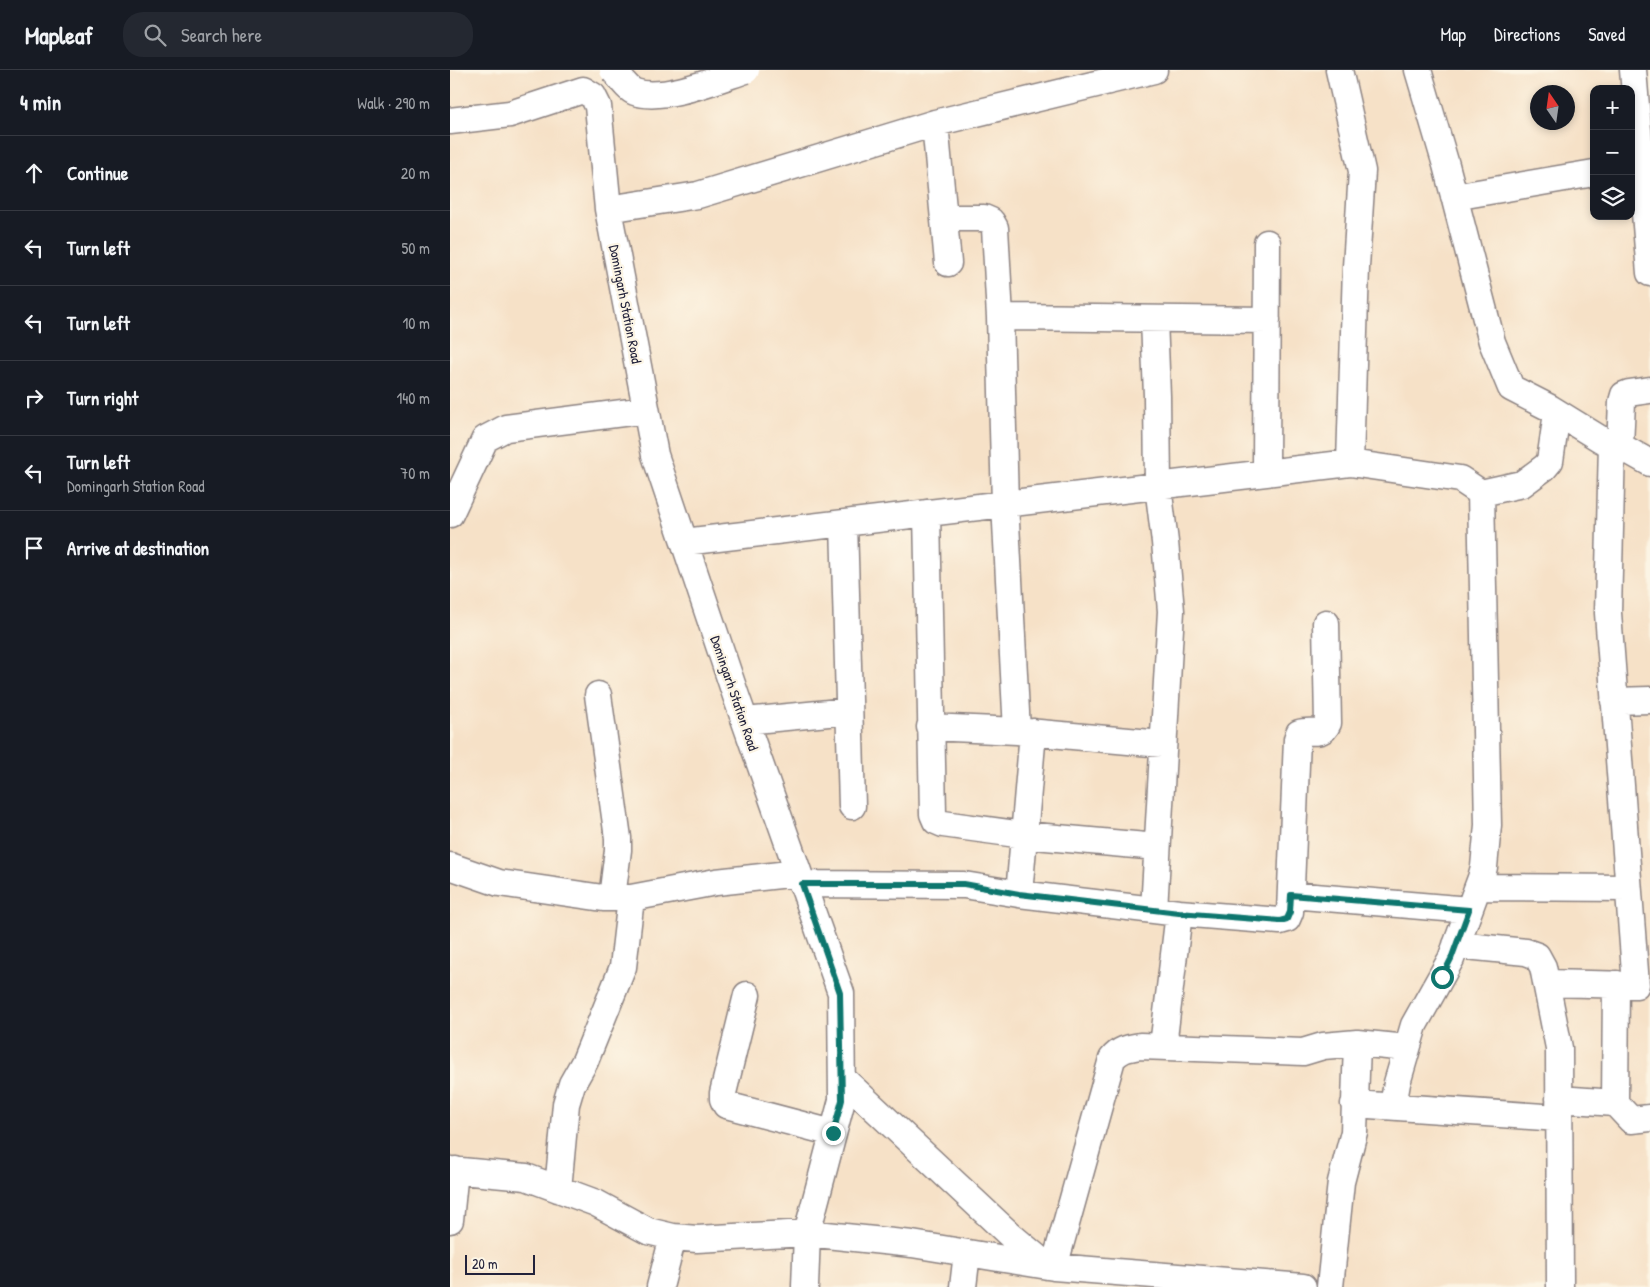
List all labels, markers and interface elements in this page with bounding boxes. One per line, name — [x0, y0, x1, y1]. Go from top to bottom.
search box — [123, 12, 473, 57]
text: Mapleaf — [25, 19, 93, 51]
icon: search — [141, 21, 169, 49]
text: Search here — [181, 22, 262, 48]
text: Map — [1441, 22, 1466, 47]
text: Directions — [1494, 22, 1560, 47]
text: Saved — [1588, 22, 1625, 47]
north arrow — [1530, 85, 1575, 130]
map controls — [1590, 85, 1635, 220]
button: + — [1590, 85, 1635, 130]
text: 4 min — [20, 88, 61, 117]
text: Walk · 290 m — [357, 92, 430, 114]
button: − — [1590, 130, 1635, 175]
icon: ahead — [20, 159, 48, 187]
text: Continue — [67, 160, 128, 186]
text: 20 m — [401, 162, 430, 184]
button: layers — [1590, 175, 1635, 220]
icon: left — [20, 234, 48, 262]
text: Turn left — [67, 235, 130, 261]
text: 50 m — [402, 237, 430, 259]
street label: Domingarh Station Road — [604, 243, 647, 366]
icon: left — [20, 309, 48, 337]
text: Turn left — [67, 310, 130, 336]
text: 10 m — [402, 312, 430, 334]
icon: right — [20, 384, 48, 412]
text: Turn right — [67, 385, 138, 411]
text: 140 m — [396, 387, 430, 409]
text: Turn left — [67, 449, 130, 475]
icon: left — [20, 459, 48, 487]
text: 70 m — [400, 462, 430, 484]
text: Domingarh Station Road — [67, 475, 205, 497]
icon: arrive — [20, 534, 48, 562]
text: Arrive at destination — [67, 535, 209, 561]
street label: Domingarh Station Road — [705, 633, 764, 754]
route start — [1431, 966, 1454, 989]
route end — [822, 1122, 845, 1145]
scale bar — [465, 1252, 535, 1275]
text: 20 m — [472, 1254, 498, 1273]

